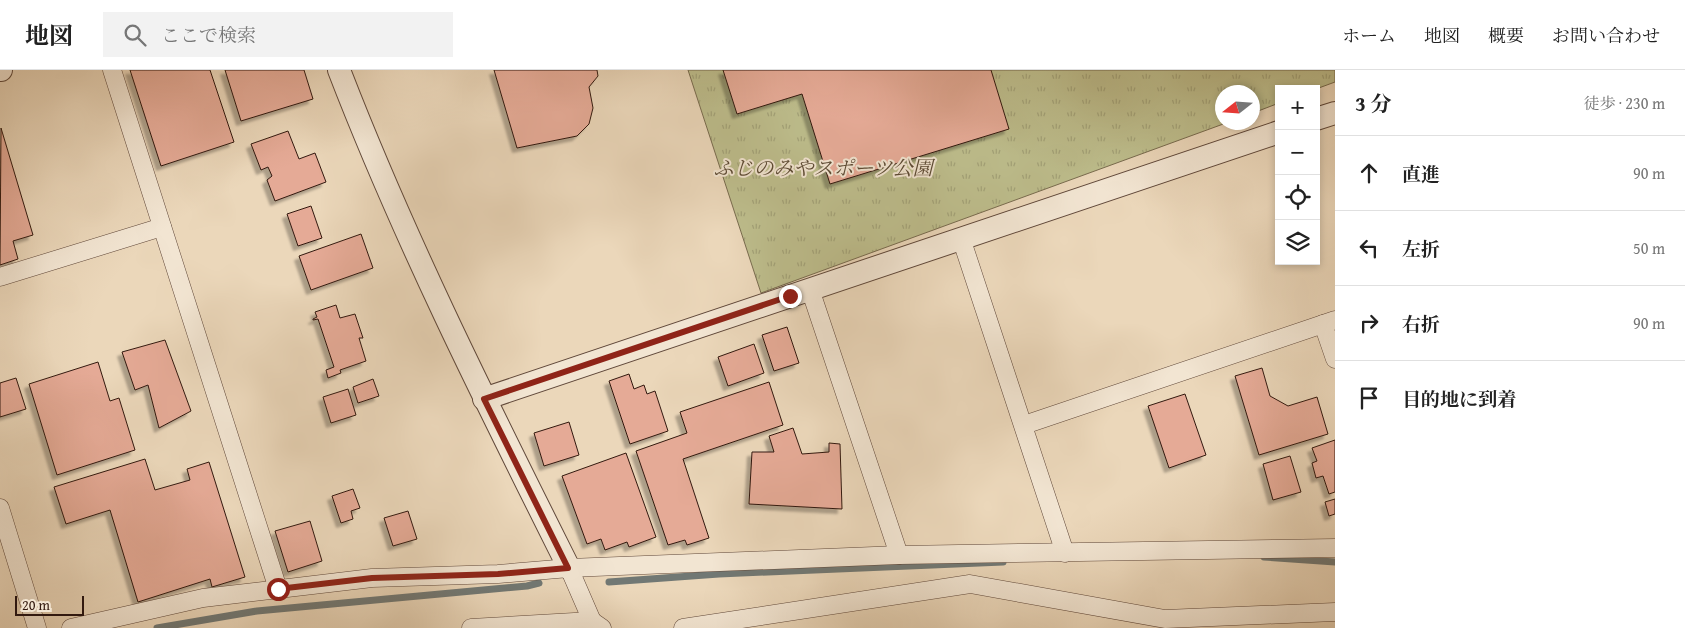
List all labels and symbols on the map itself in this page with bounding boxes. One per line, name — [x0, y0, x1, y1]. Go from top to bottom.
north arrow — [1215, 85, 1260, 130]
park label: ふじのみやスポーツ公園 — [713, 153, 936, 182]
route end — [779, 285, 802, 308]
route start — [267, 578, 290, 601]
scale bar — [15, 593, 84, 616]

